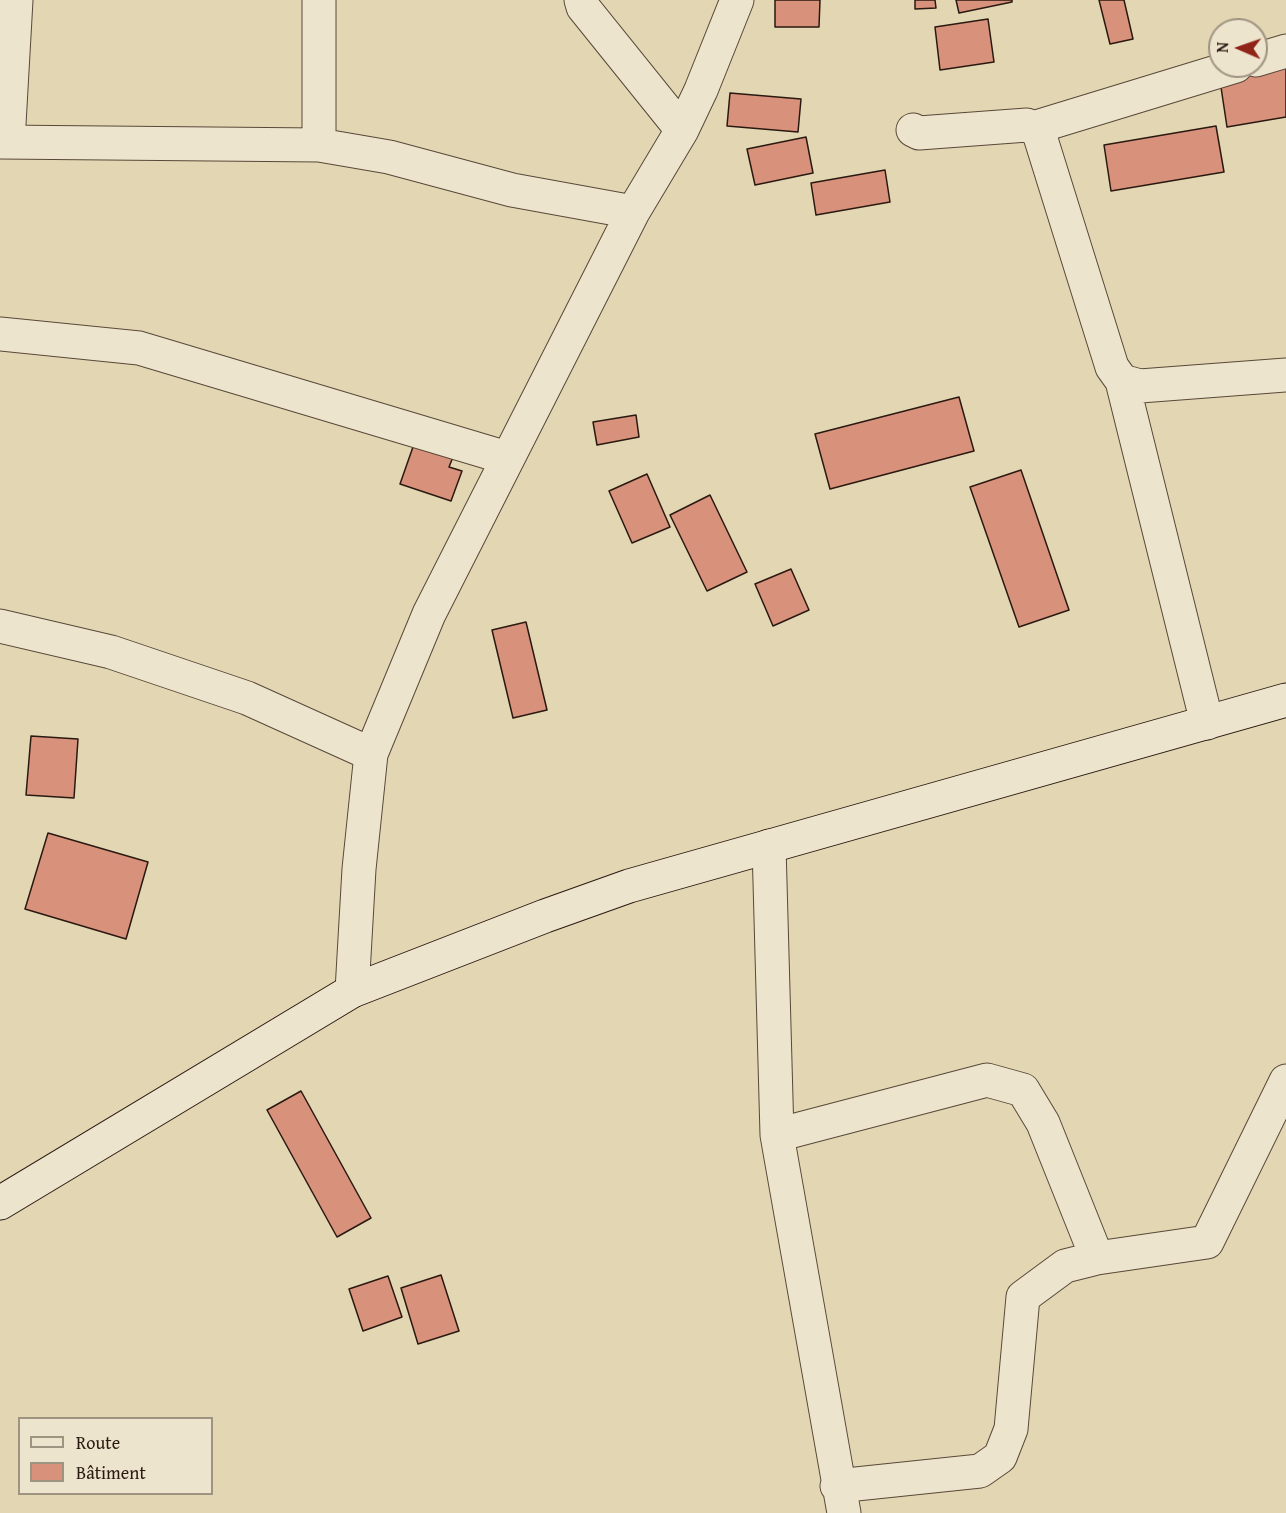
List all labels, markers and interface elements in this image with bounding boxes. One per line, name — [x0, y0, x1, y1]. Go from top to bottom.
north arrow — [1208, 18, 1268, 78]
text: N — [1210, 42, 1234, 53]
legend — [18, 1417, 213, 1495]
text: Route — [76, 1429, 120, 1456]
text: Bâtiment — [76, 1459, 146, 1486]

